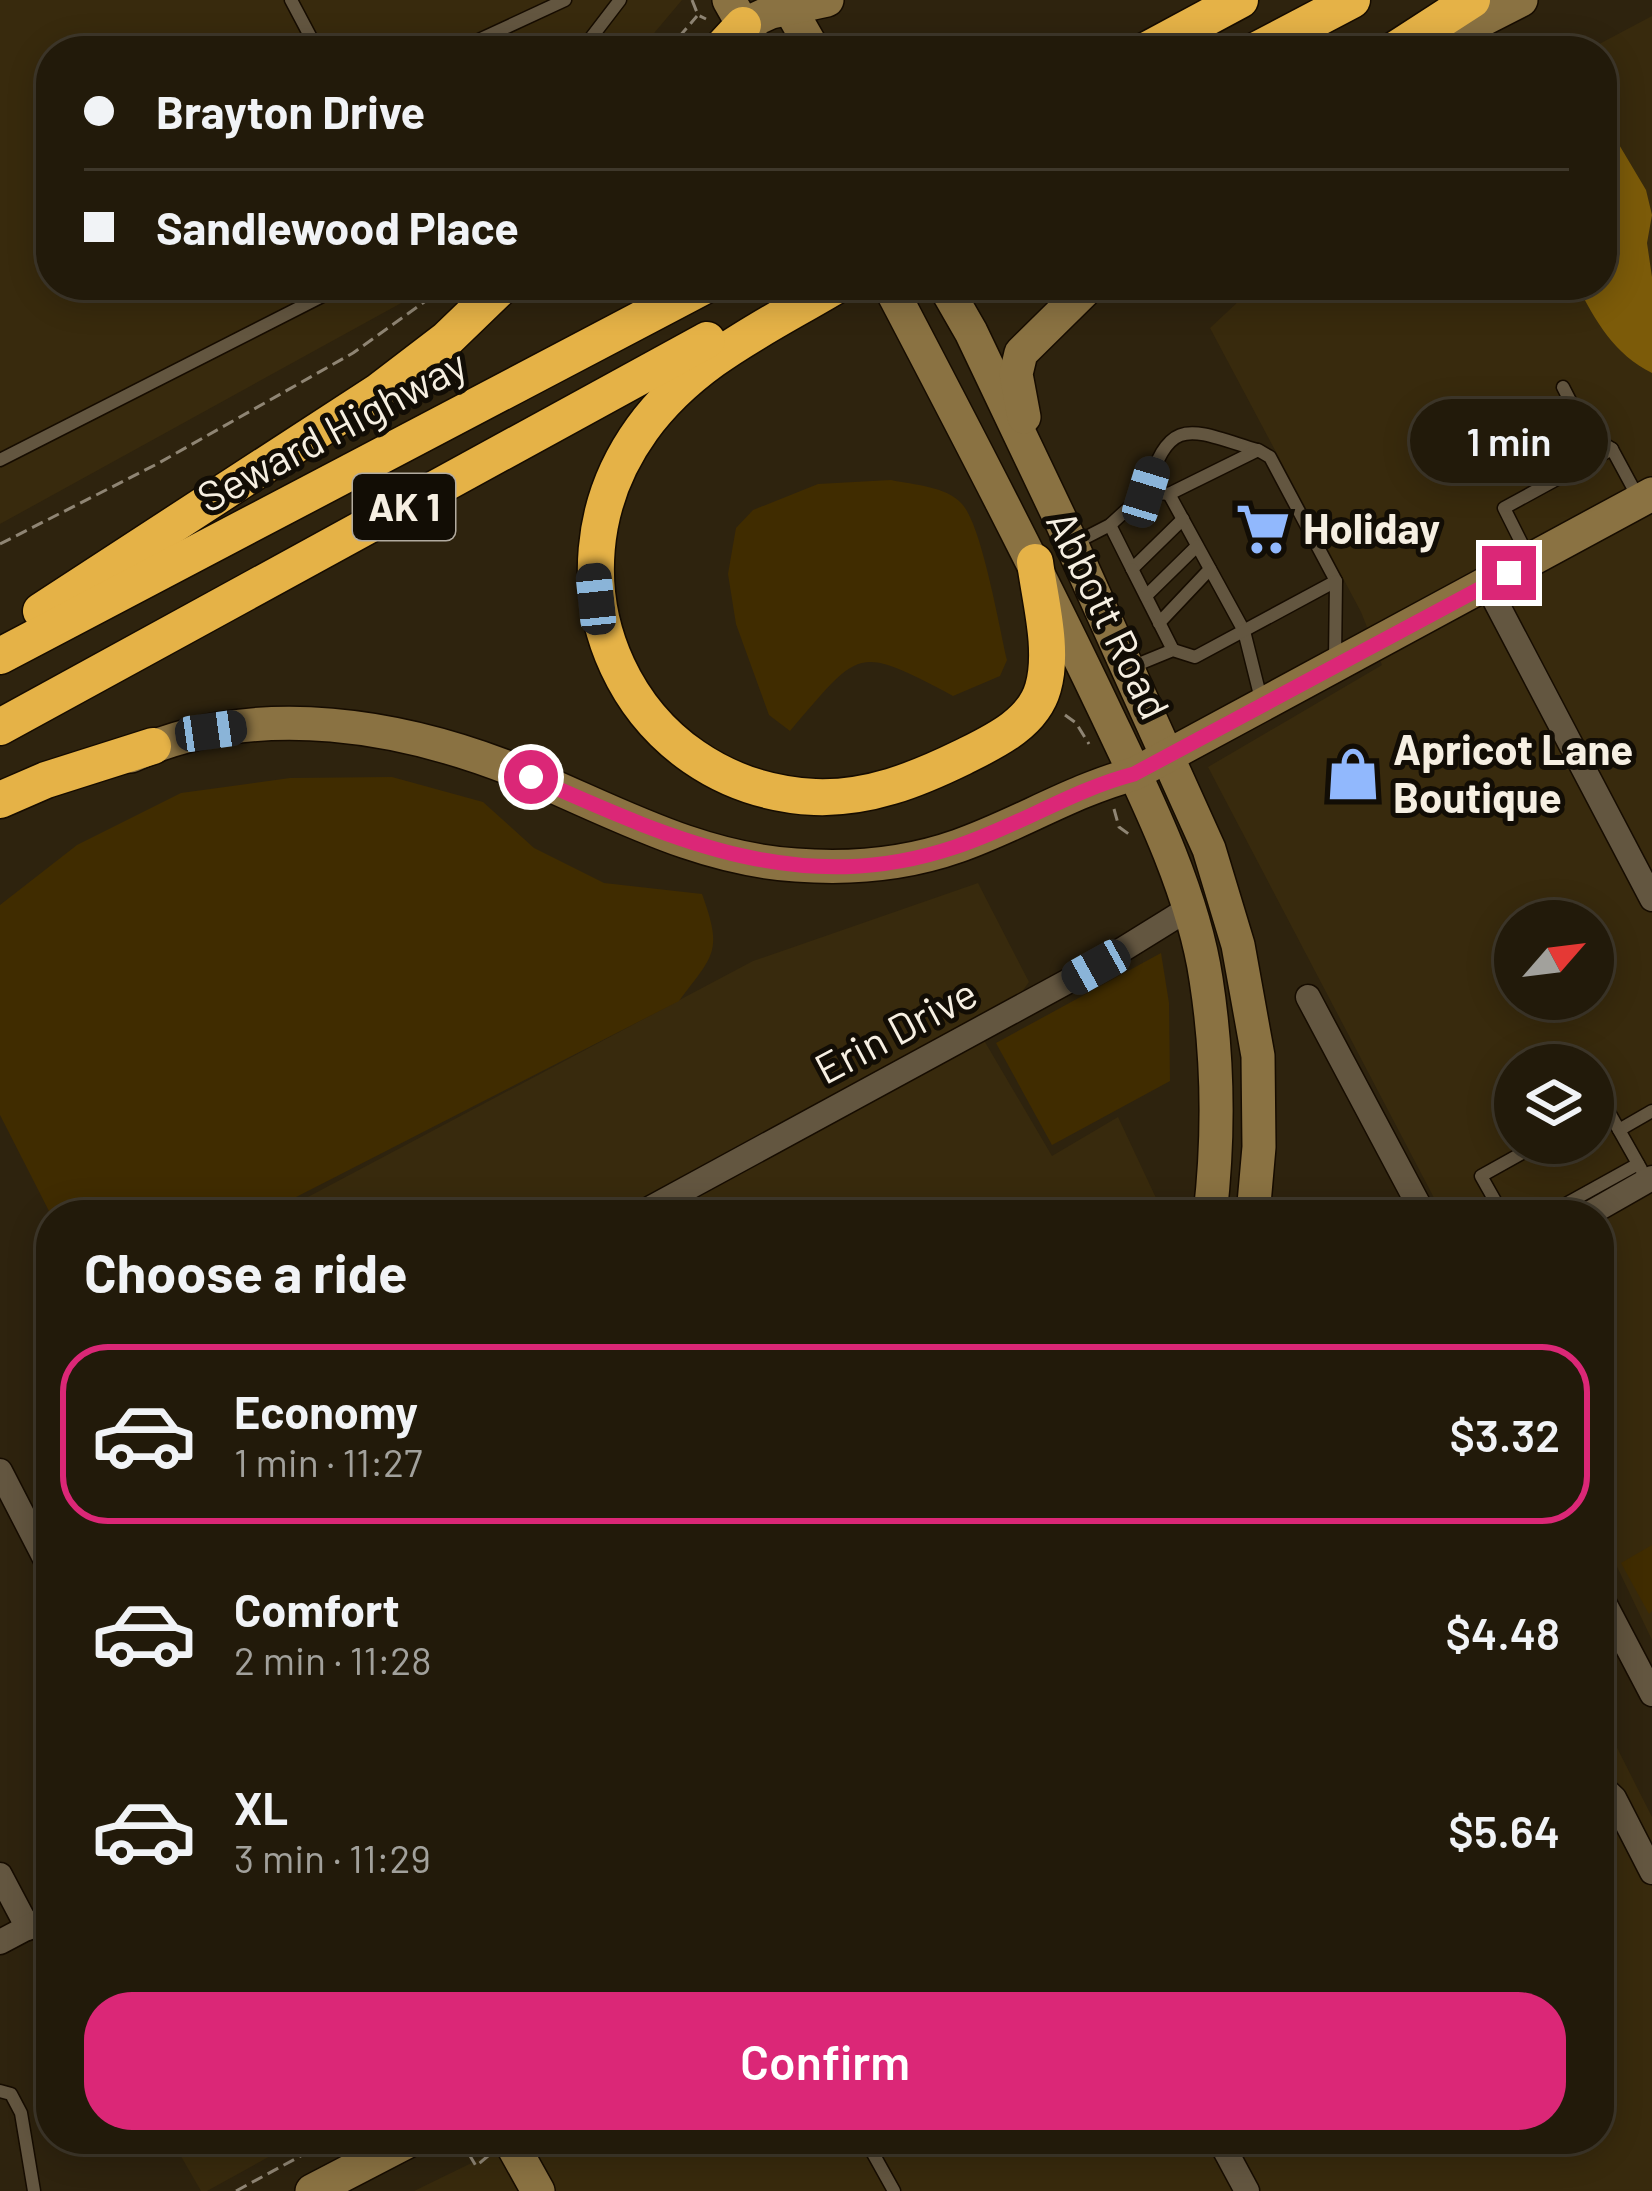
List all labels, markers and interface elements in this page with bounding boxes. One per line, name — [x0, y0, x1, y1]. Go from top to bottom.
text: Brayton Drive — [156, 84, 425, 138]
text: Sandlewood Place — [156, 200, 519, 254]
street label: Seward Highway — [188, 337, 475, 522]
callout: 1 min — [1410, 399, 1608, 483]
text: 1 min — [1466, 417, 1552, 464]
car — [1118, 452, 1174, 532]
road number: AK 1 — [353, 474, 455, 540]
supermarket icon: Holiday — [1234, 500, 1292, 558]
street label: Abbott Road — [1038, 502, 1182, 726]
place label: Holiday — [1303, 502, 1440, 553]
route end — [1482, 546, 1536, 600]
car — [574, 561, 618, 637]
car — [173, 708, 249, 754]
place label: Apricot Lane Boutique — [1393, 723, 1633, 821]
shop icon: Apricot Lane Boutique — [1324, 745, 1382, 803]
route start — [504, 750, 558, 804]
north arrow — [1494, 900, 1614, 1020]
map controls — [1494, 900, 1614, 1164]
car — [1056, 934, 1136, 1000]
street label: Erin Drive — [806, 966, 985, 1093]
button: layers — [1494, 1044, 1614, 1164]
text: Choose a ride — [84, 1239, 408, 1304]
icon: car — [90, 1380, 198, 1488]
text: Economy — [234, 1384, 418, 1438]
text: $3.32 — [1450, 1407, 1560, 1461]
text: 1 min · 11:27 — [234, 1438, 422, 1485]
icon: car — [90, 1578, 198, 1686]
text: Comfort — [234, 1582, 400, 1636]
text: $4.48 — [1446, 1605, 1560, 1659]
text: 2 min · 11:28 — [234, 1636, 432, 1683]
icon: car — [90, 1776, 198, 1884]
text: XL — [234, 1780, 288, 1834]
text: $5.64 — [1448, 1803, 1560, 1857]
text: 3 min · 11:29 — [234, 1834, 431, 1881]
button: Confirm — [84, 1992, 1566, 2130]

